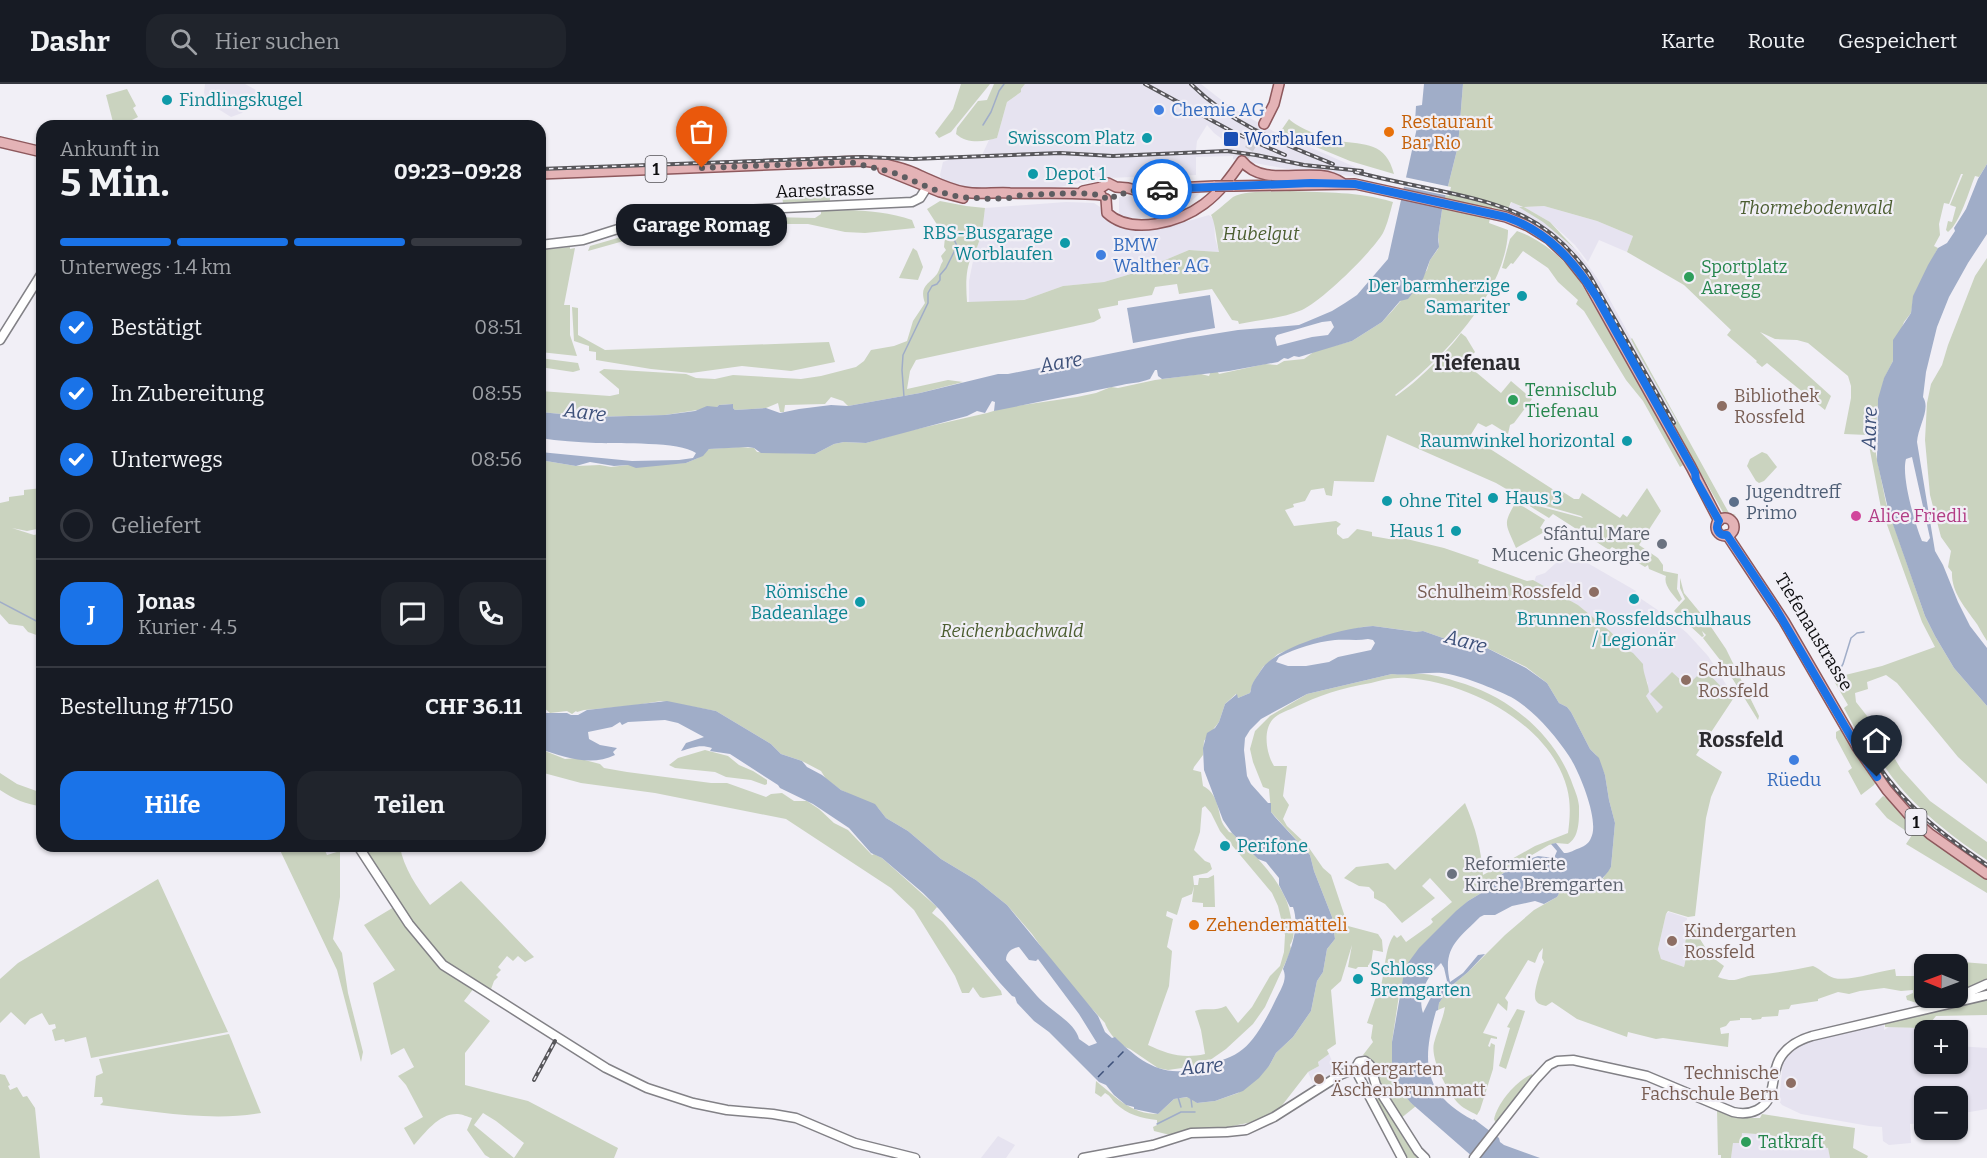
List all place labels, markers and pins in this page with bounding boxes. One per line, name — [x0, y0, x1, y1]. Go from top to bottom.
place label: Findlingskugel — [179, 89, 303, 111]
marker: Findlingskugel — [160, 93, 174, 107]
place label: Chemie AG — [1171, 99, 1265, 121]
marker: Chemie AG — [1152, 103, 1166, 117]
pin — [676, 106, 727, 168]
place label: Restaurant Bar Rio — [1401, 111, 1494, 154]
marker: Restaurant Bar Rio — [1382, 125, 1396, 139]
place label: Swisscom Platz — [1008, 127, 1135, 149]
place label: Worblaufen — [1244, 128, 1343, 150]
marker: Worblaufen — [1222, 130, 1240, 148]
marker: Swisscom Platz — [1140, 131, 1154, 145]
place label: Depot 1 — [1045, 163, 1107, 185]
marker: Depot 1 — [1026, 167, 1040, 181]
callout: Garage Romag — [616, 204, 788, 246]
place label: RBS-Busgarage Worblaufen — [923, 222, 1054, 265]
place label: BMW Walther AG — [1113, 234, 1209, 277]
marker: RBS-Busgarage Worblaufen — [1058, 236, 1072, 250]
marker: BMW Walther AG — [1094, 248, 1108, 262]
place label: Sportplatz Aaregg — [1701, 256, 1787, 299]
marker: Sportplatz Aaregg — [1682, 270, 1696, 284]
place label: Der barmherzige Samariter — [1368, 275, 1510, 318]
marker: Der barmherzige Samariter — [1515, 289, 1529, 303]
place label: Tennisclub Tiefenau — [1525, 379, 1617, 422]
place label: Bibliothek Rossfeld — [1734, 385, 1820, 428]
marker: Tennisclub Tiefenau — [1506, 393, 1520, 407]
marker: Bibliothek Rossfeld — [1715, 399, 1729, 413]
place label: Raumwinkel horizontal — [1420, 430, 1615, 452]
marker: Raumwinkel horizontal — [1620, 434, 1634, 448]
place label: Jugendtreff Primo — [1745, 481, 1843, 524]
place label: Haus 3 — [1505, 487, 1563, 509]
place label: ohne Titel — [1399, 490, 1482, 512]
marker: Haus 3 — [1486, 491, 1500, 505]
marker: ohne Titel — [1380, 494, 1394, 508]
marker: Jugendtreff Primo — [1727, 495, 1741, 509]
place label: Alice Friedli — [1868, 505, 1967, 527]
marker: Alice Friedli — [1849, 509, 1863, 523]
place label: Haus 1 — [1389, 520, 1445, 542]
place label: Sfântul Mare Mucenic Gheorghe — [1492, 523, 1650, 566]
marker: Haus 1 — [1449, 524, 1463, 538]
marker: Sfântul Mare Mucenic Gheorghe — [1655, 537, 1669, 551]
place label: Römische Badeanlage — [751, 581, 848, 624]
place label: Schulheim Rossfeld — [1417, 581, 1582, 603]
marker: Schulheim Rossfeld — [1587, 585, 1601, 599]
marker: Brunnen Rossfeldschulhaus / Legionär — [1627, 592, 1641, 606]
marker: Römische Badeanlage — [853, 595, 867, 609]
place label: Brunnen Rossfeldschulhaus / Legionär — [1517, 608, 1751, 651]
place label: Schulhaus Rossfeld — [1698, 659, 1786, 702]
marker: Schulhaus Rossfeld — [1679, 673, 1693, 687]
pin — [1851, 715, 1902, 777]
marker: Rüedu — [1787, 753, 1801, 767]
place label: Rüedu — [1767, 769, 1821, 791]
place label: Perifone — [1237, 835, 1308, 857]
marker: Perifone — [1218, 839, 1232, 853]
place label: Reformierte Kirche Bremgarten — [1464, 853, 1624, 896]
marker: Reformierte Kirche Bremgarten — [1445, 867, 1459, 881]
place label: Zehendermätteli — [1206, 914, 1348, 936]
marker: Zehendermätteli — [1187, 918, 1201, 932]
place label: Kindergarten Rossfeld — [1684, 920, 1797, 963]
marker: Kindergarten Rossfeld — [1665, 934, 1679, 948]
place label: Schloss Bremgarten — [1370, 958, 1472, 1001]
marker: Schloss Bremgarten — [1351, 972, 1365, 986]
place label: Kindergarten Äschenbrunnmatt — [1331, 1058, 1486, 1101]
place label: Technische Fachschule Bern — [1641, 1062, 1780, 1105]
marker: Kindergarten Äschenbrunnmatt — [1312, 1072, 1326, 1086]
marker: Technische Fachschule Bern — [1784, 1076, 1798, 1090]
place label: Tatkraft — [1758, 1131, 1824, 1153]
marker: Tatkraft — [1739, 1135, 1753, 1149]

